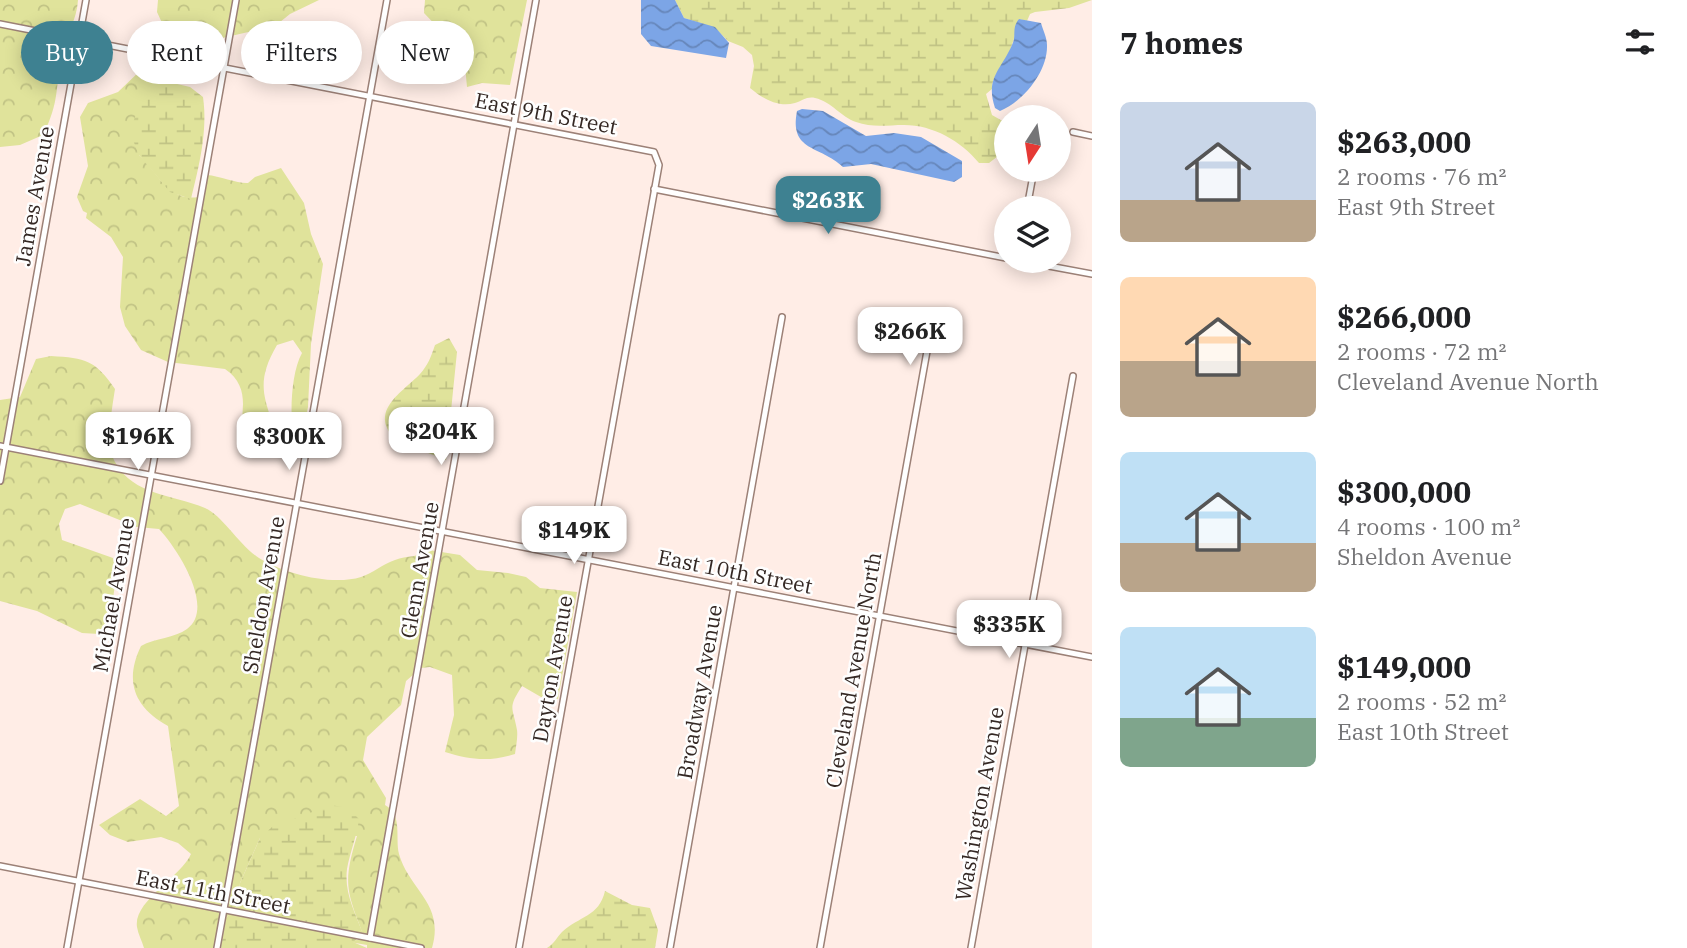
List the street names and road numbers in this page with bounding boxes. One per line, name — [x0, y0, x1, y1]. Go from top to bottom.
street label: East 9th Street — [473, 86, 620, 141]
street label: James Avenue — [8, 124, 60, 268]
street label: Glenn Avenue — [393, 499, 445, 640]
street label: Sheldon Avenue — [235, 514, 291, 676]
street label: Michael Avenue — [86, 515, 140, 674]
street label: East 10th Street — [656, 542, 815, 600]
street label: Cleveland Avenue North — [818, 550, 888, 790]
street label: Dayton Avenue — [525, 593, 579, 744]
street label: Broadway Avenue — [670, 602, 728, 781]
street label: Washington Avenue — [948, 705, 1010, 903]
street label: East 11th Street — [134, 862, 293, 920]

